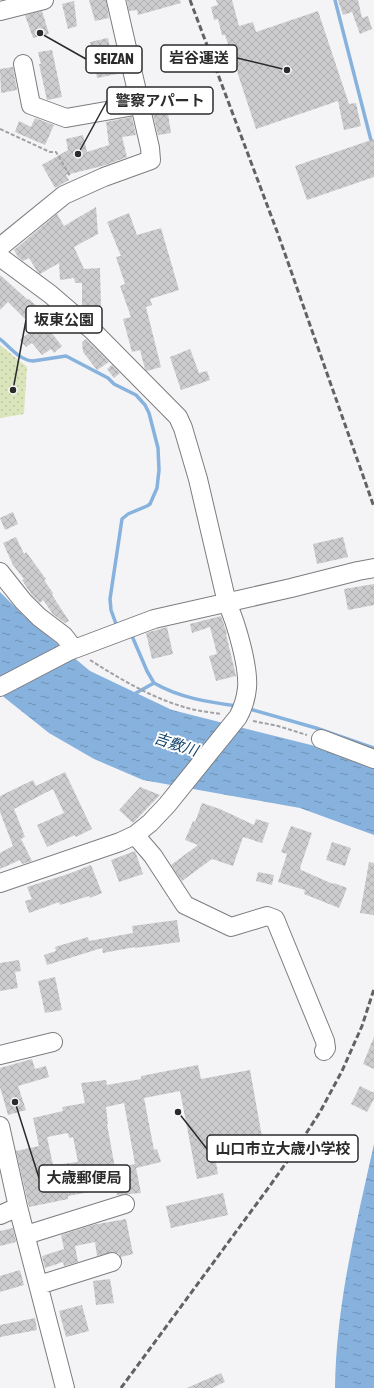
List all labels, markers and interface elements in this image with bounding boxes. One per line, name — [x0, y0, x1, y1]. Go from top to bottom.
callout: 岩谷運送 — [161, 45, 237, 72]
callout: SEIZAN — [86, 46, 142, 73]
text: 岩谷運送 — [169, 49, 229, 66]
text: SEIZAN — [94, 50, 134, 67]
callout: 警察アパート — [107, 87, 213, 114]
text: 警察アパート — [115, 92, 205, 109]
callout: 坂東公園 — [26, 306, 102, 333]
text: 坂東公園 — [34, 311, 94, 328]
water label: 吉敷川 — [152, 729, 202, 760]
callout: 山口市立大歳小学校 — [207, 1135, 358, 1162]
text: 山口市立大歳小学校 — [215, 1140, 351, 1157]
callout: 大歳郵便局 — [39, 1165, 130, 1192]
text: 大歳郵便局 — [46, 1169, 122, 1186]

